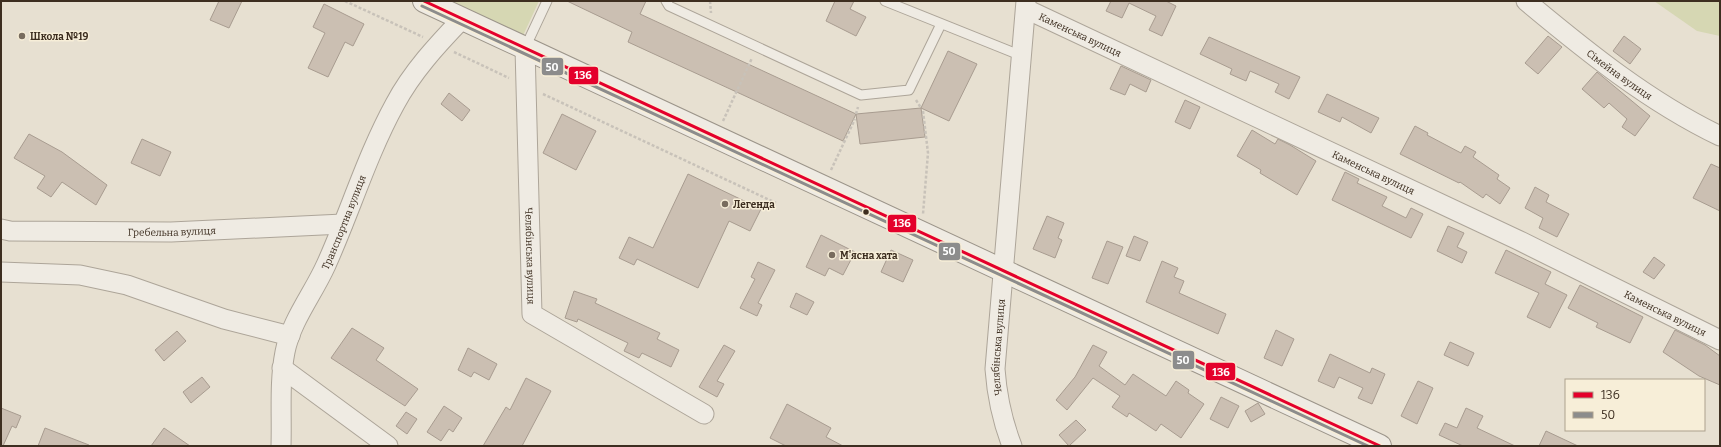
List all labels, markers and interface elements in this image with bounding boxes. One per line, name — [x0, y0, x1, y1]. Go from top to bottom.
street label: Каменська вулиця — [1037, 11, 1124, 60]
marker: Школа №19 — [17, 31, 27, 41]
place label: Школа №19 — [30, 31, 89, 43]
street label: Сімейна вулиця — [1584, 47, 1655, 103]
line badge: 50 — [541, 57, 564, 76]
text: 50 — [545, 61, 559, 74]
line badge: 136 — [568, 66, 599, 85]
text: 136 — [574, 69, 592, 82]
street label: Каменська вулиця — [1330, 149, 1417, 198]
street label: Транспортна вулиця — [320, 173, 369, 272]
marker: Легенда — [720, 199, 730, 209]
place label: Легенда — [733, 199, 775, 211]
street label: Челябінська вулиця — [522, 207, 537, 305]
unlabelled marker — [861, 207, 871, 217]
line badge: 136 — [887, 214, 917, 233]
text: 136 — [893, 217, 911, 230]
street label: Гребельна вулиця — [128, 225, 217, 239]
line badge: 50 — [938, 242, 961, 261]
text: 50 — [942, 245, 956, 258]
marker: М'ясна хата — [827, 250, 837, 260]
place label: М'ясна хата — [840, 250, 898, 262]
street label: Каменська вулиця — [1622, 289, 1708, 339]
street label: Челябінська вулиця — [989, 298, 1008, 396]
line badge: 50 — [1172, 350, 1195, 370]
text: 50 — [1176, 354, 1190, 367]
line badge: 136 — [1205, 362, 1236, 381]
text: 136 — [1212, 366, 1230, 379]
legend — [1565, 379, 1705, 431]
text: 136 — [1601, 388, 1620, 402]
text: 50 — [1601, 408, 1615, 422]

